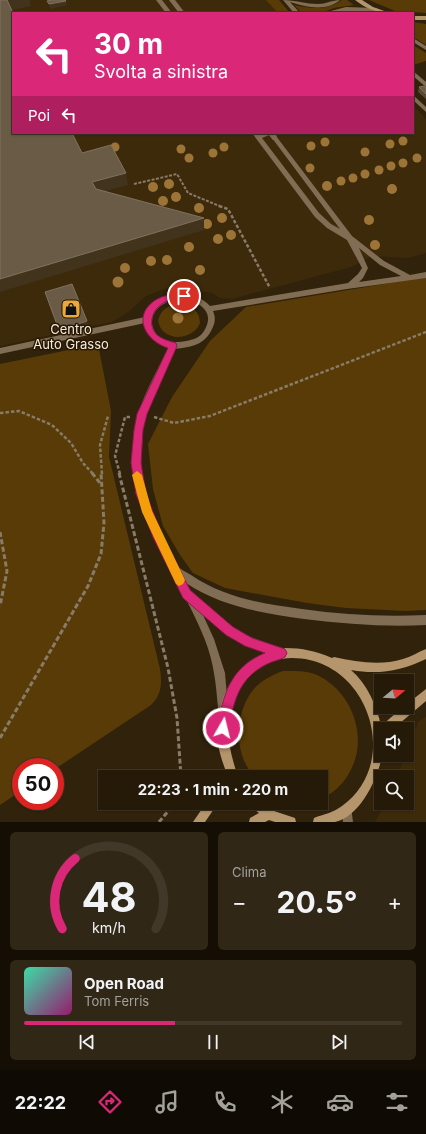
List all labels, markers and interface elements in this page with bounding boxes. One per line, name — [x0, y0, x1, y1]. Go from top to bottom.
text: 30 m — [94, 27, 163, 61]
icon: left — [28, 28, 80, 80]
text: Svolta a sinistra — [94, 61, 228, 82]
icon: left — [58, 104, 80, 126]
text: Poi — [28, 106, 50, 125]
pin — [167, 279, 201, 313]
icon: arrive — [173, 285, 195, 307]
shop icon: Centro Auto Grasso — [60, 298, 82, 320]
place label: Centro Auto Grasso — [33, 321, 109, 352]
north arrow — [374, 674, 414, 714]
map controls — [374, 674, 414, 810]
position arrow — [202, 707, 244, 749]
button: sound — [374, 722, 414, 762]
speed limit sign: 50 — [12, 758, 64, 810]
button: search — [374, 770, 414, 810]
text: 22:23 · 1 min · 220 m — [138, 780, 288, 799]
text: Clima — [232, 864, 266, 880]
text: 48 — [81, 872, 137, 922]
text: 20.5° — [277, 884, 357, 920]
text: − — [232, 889, 247, 915]
text: + — [387, 889, 402, 915]
text: km/h — [92, 919, 126, 936]
text: Open Road — [84, 974, 164, 993]
text: Tom Ferris — [84, 993, 149, 1009]
icon: previous — [76, 1031, 98, 1053]
icon: pause — [202, 1031, 224, 1053]
icon: next — [328, 1031, 350, 1053]
icon: directions — [96, 1088, 124, 1116]
icon: music — [153, 1088, 181, 1116]
icon: phone — [211, 1088, 239, 1116]
icon: climate — [268, 1088, 296, 1116]
icon: car — [326, 1088, 354, 1116]
icon: filters — [383, 1088, 411, 1116]
text: 22:22 — [15, 1092, 66, 1113]

